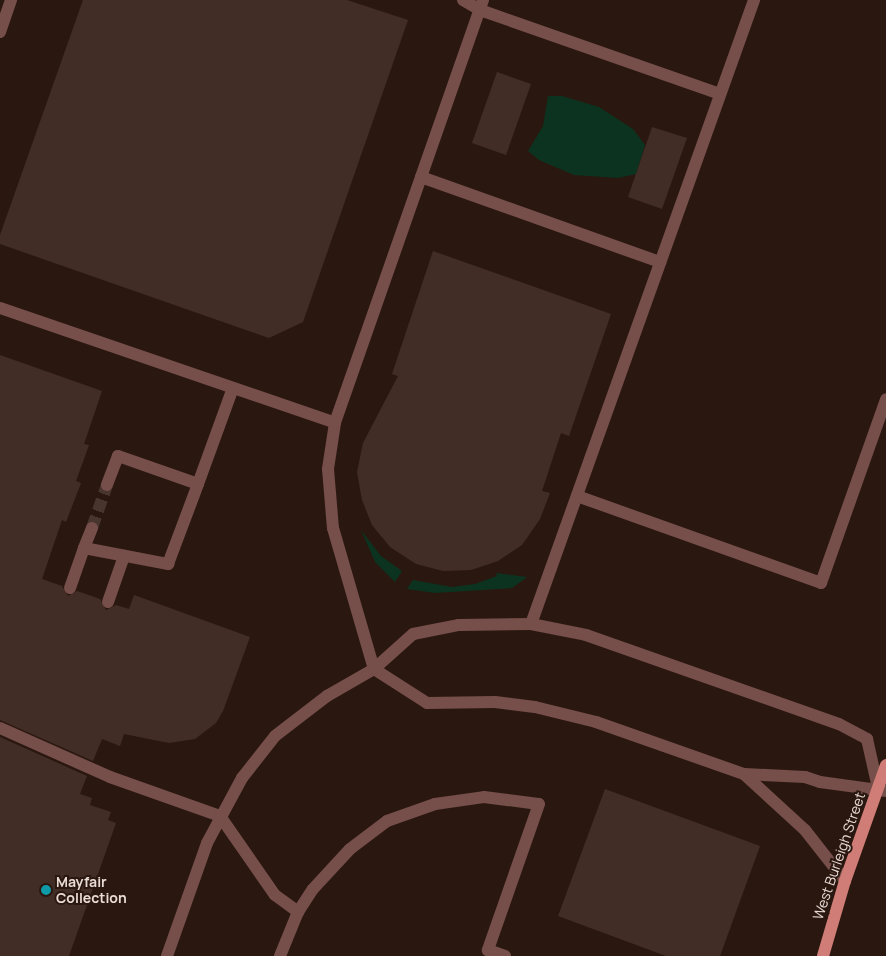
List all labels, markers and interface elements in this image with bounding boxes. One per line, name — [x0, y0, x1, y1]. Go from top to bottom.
street label: West Burleigh Street — [809, 790, 869, 922]
place label: Mayfair Collection — [56, 874, 127, 906]
marker: Mayfair Collection — [40, 884, 52, 896]

